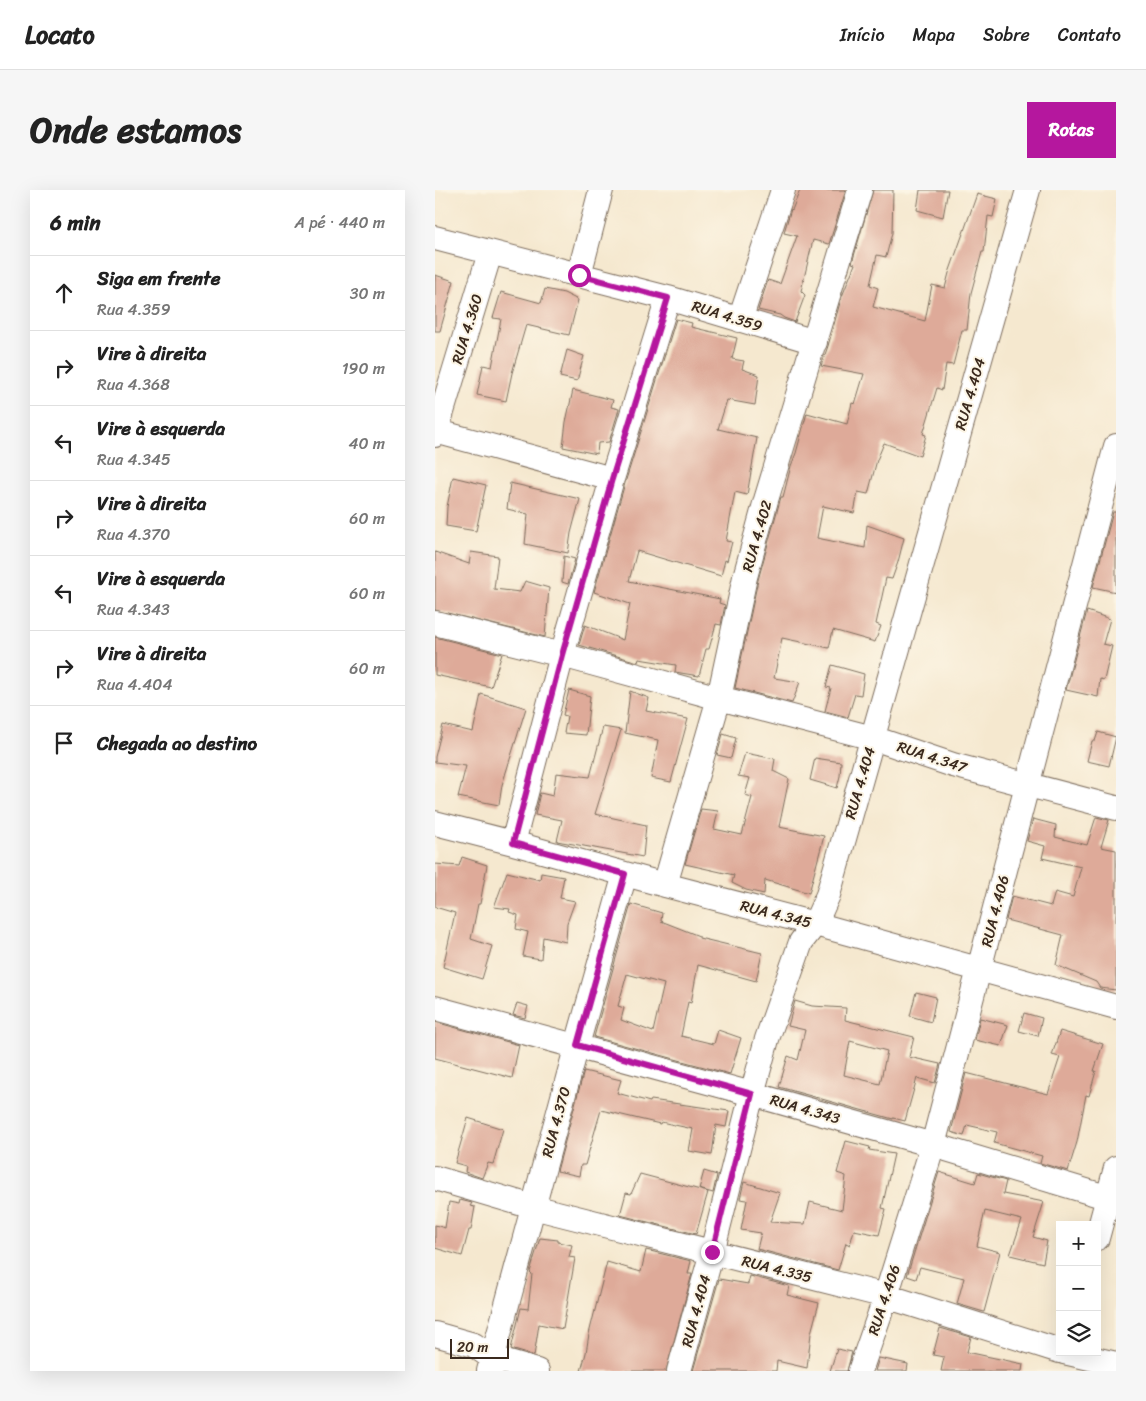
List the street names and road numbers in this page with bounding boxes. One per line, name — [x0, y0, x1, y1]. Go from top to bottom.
street label: RUA 4.360 — [444, 291, 490, 367]
street label: RUA 4.359 — [689, 293, 765, 339]
street label: RUA 4.404 — [947, 355, 993, 433]
street label: RUA 4.402 — [734, 497, 780, 575]
street label: RUA 4.347 — [894, 734, 972, 781]
street label: RUA 4.404 — [837, 744, 883, 822]
street label: RUA 4.406 — [974, 872, 1016, 950]
street label: RUA 4.345 — [738, 893, 814, 935]
street label: RUA 4.370 — [534, 1084, 578, 1160]
street label: RUA 4.343 — [767, 1087, 843, 1131]
street label: RUA 4.335 — [739, 1248, 815, 1290]
street label: RUA 4.406 — [860, 1261, 908, 1339]
street label: RUA 4.404 — [674, 1272, 718, 1350]

